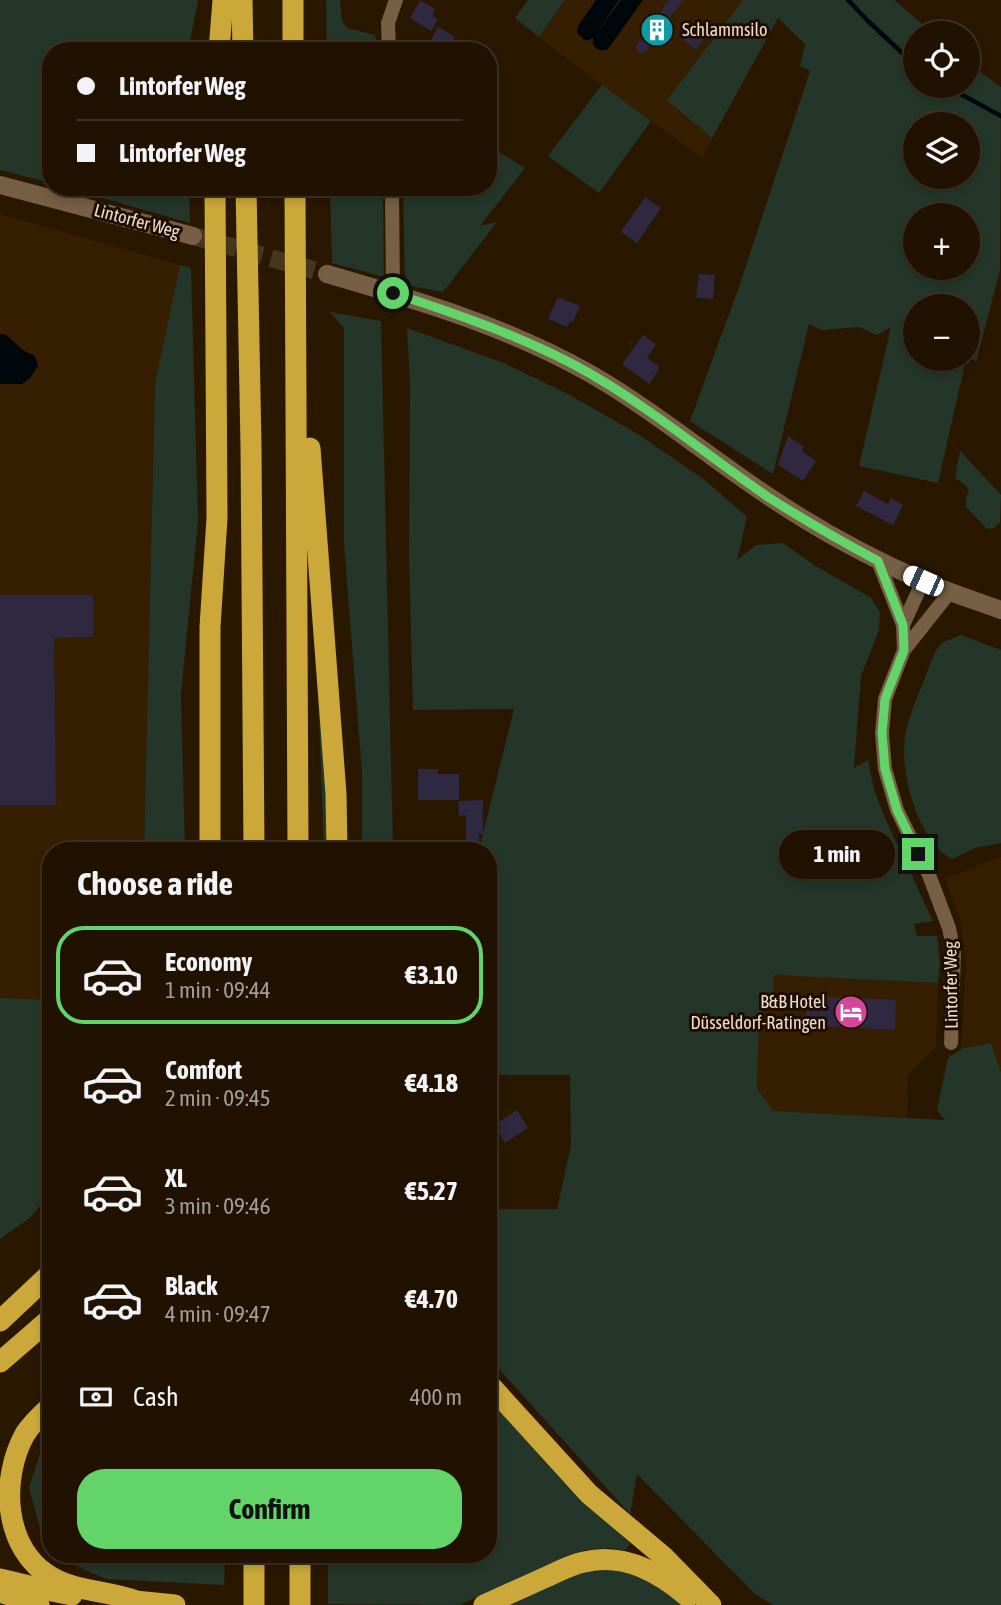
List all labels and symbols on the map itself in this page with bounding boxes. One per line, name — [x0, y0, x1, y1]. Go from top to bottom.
building icon: Schlammsilo — [638, 11, 676, 49]
place label: Schlammsilo — [682, 19, 768, 40]
street label: Lintorfer Weg — [92, 199, 182, 242]
route start — [377, 277, 409, 309]
car — [900, 563, 947, 599]
callout: 1 min — [778, 830, 894, 878]
route end — [902, 838, 934, 870]
street label: Lintorfer Weg — [939, 941, 962, 1029]
place label: B&B Hotel Düsseldorf-Ratingen — [690, 991, 826, 1033]
hotel icon: B&B Hotel Düsseldorf-Ratingen — [832, 993, 870, 1031]

